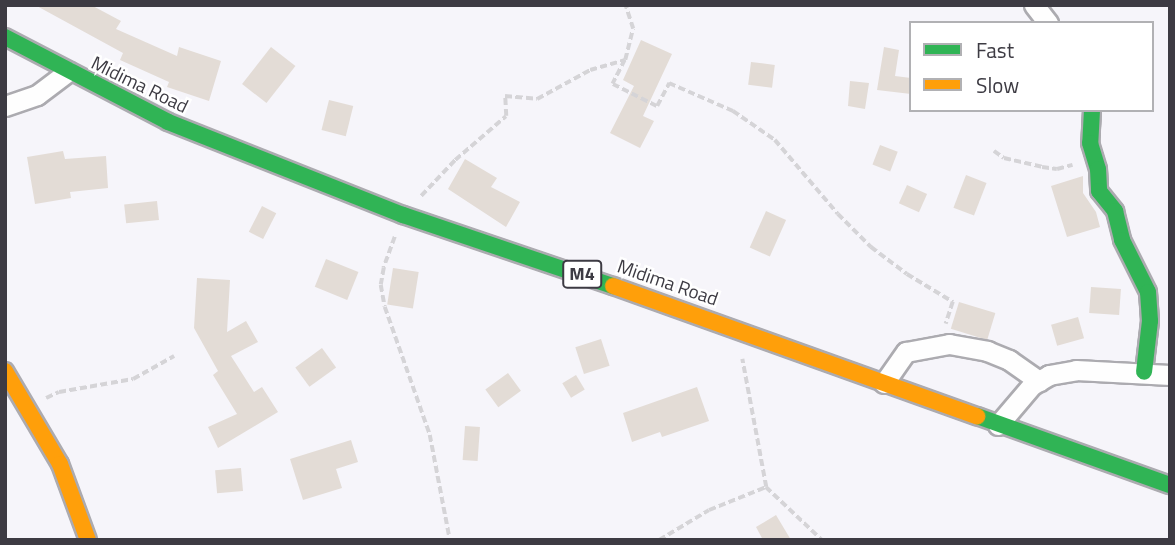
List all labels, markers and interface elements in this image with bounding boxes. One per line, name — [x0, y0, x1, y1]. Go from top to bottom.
legend — [909, 21, 1154, 112]
text: Fast — [976, 34, 1014, 66]
street label: Midima Road — [88, 51, 192, 117]
text: Slow — [976, 69, 1019, 101]
street label: Midima Road — [615, 254, 721, 310]
road number: M4 — [561, 260, 603, 288]

